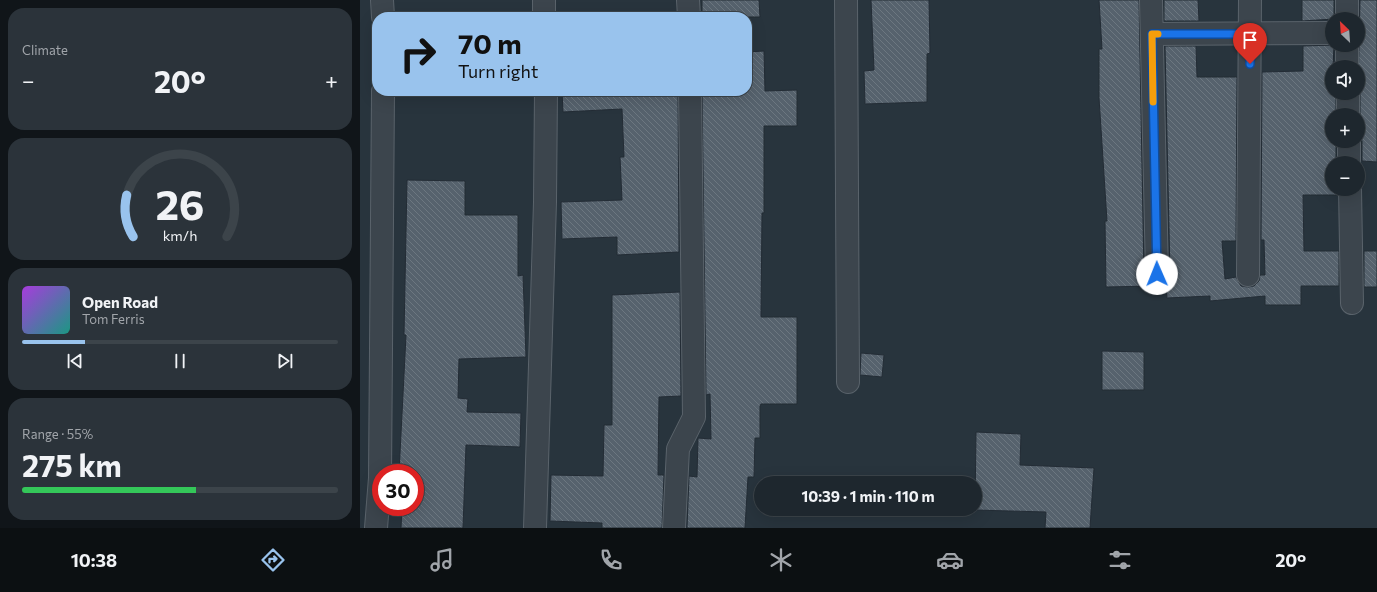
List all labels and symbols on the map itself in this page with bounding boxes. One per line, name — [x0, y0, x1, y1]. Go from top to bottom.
north arrow — [1325, 12, 1365, 52]
pin — [1233, 23, 1267, 64]
position arrow — [1136, 253, 1178, 295]
speed limit sign: 30 — [372, 464, 424, 516]

